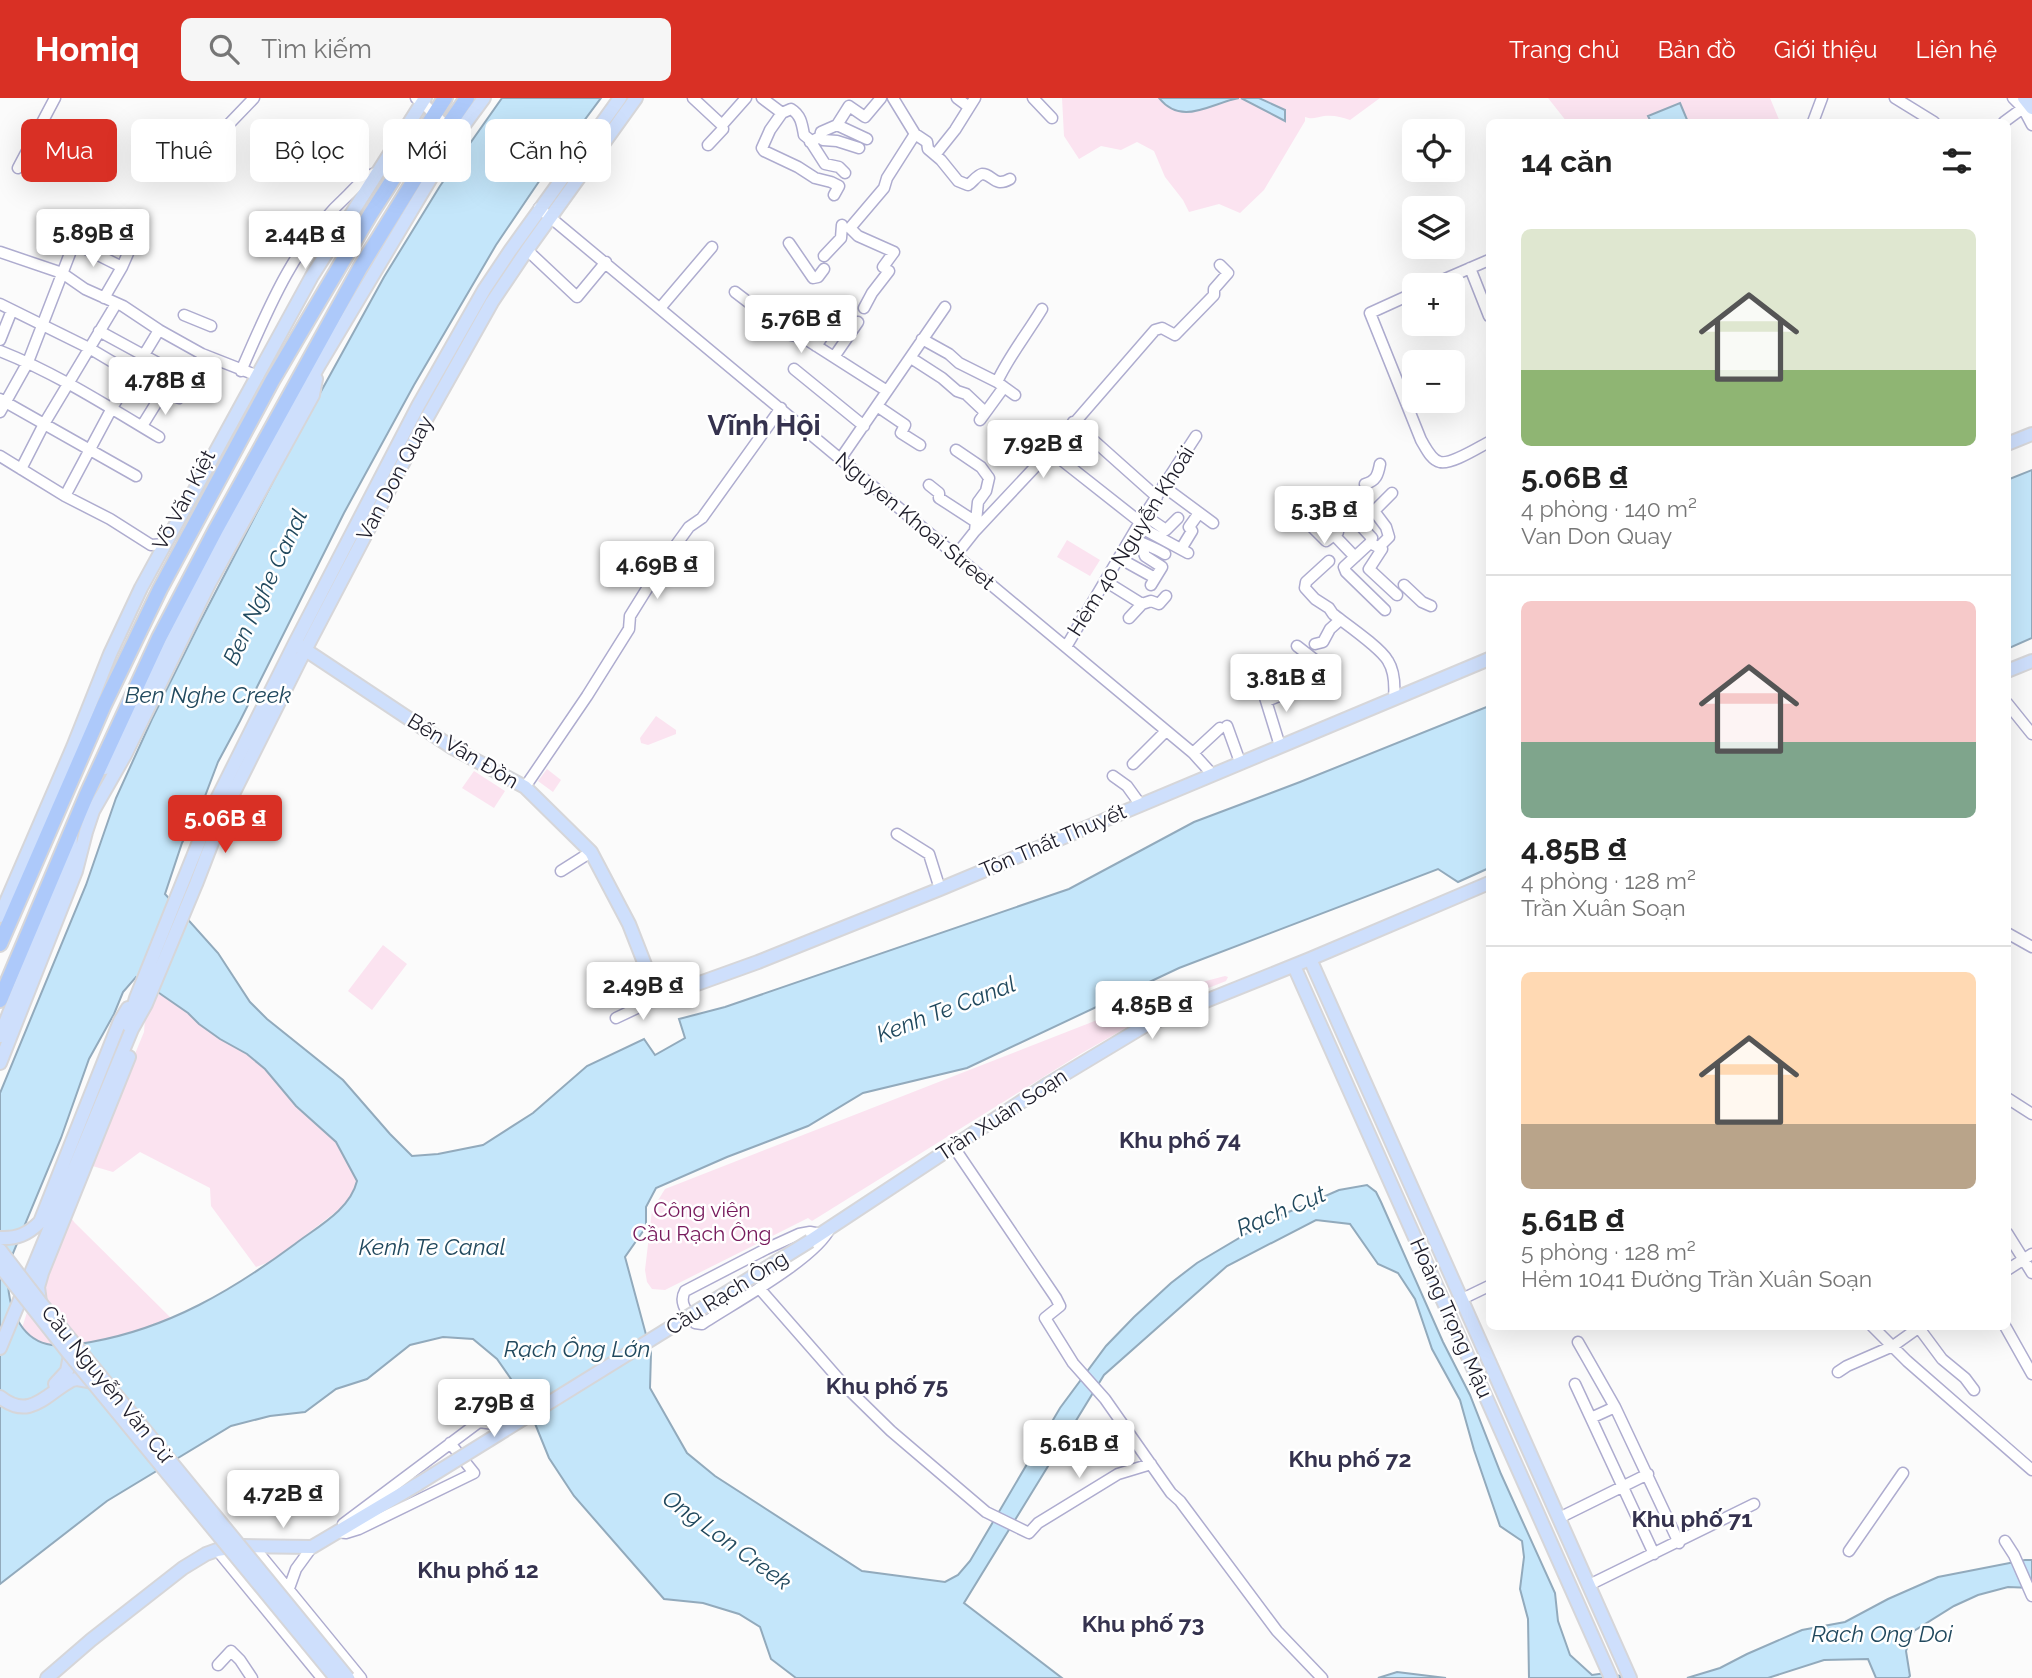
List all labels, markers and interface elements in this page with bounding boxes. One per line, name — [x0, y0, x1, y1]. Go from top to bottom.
search box — [181, 18, 671, 81]
text: Homiq — [35, 30, 139, 69]
icon: search — [205, 30, 243, 68]
text: Tìm kiếm — [261, 34, 372, 64]
text: Trang chủ — [1509, 35, 1619, 64]
text: Bản đồ — [1657, 35, 1736, 64]
text: Giới thiệu — [1774, 35, 1877, 64]
text: Liên hệ — [1915, 35, 1997, 64]
chip: Mua — [21, 119, 117, 182]
chip: Thuê — [131, 119, 236, 182]
chip: Bộ lọc — [250, 119, 369, 182]
chip: Mới — [383, 119, 471, 182]
chip: Căn hộ — [485, 119, 611, 182]
map controls — [1402, 119, 1465, 413]
button: locate — [1402, 119, 1465, 182]
icon: filters — [1938, 142, 1976, 180]
text: 14 căn — [1521, 144, 1612, 179]
button: layers — [1402, 196, 1465, 259]
pin: 5.89B ₫ — [28, 209, 158, 269]
pin: 2.44B ₫ — [240, 212, 370, 271]
text: 5.89B ₫ — [52, 218, 134, 245]
text: 2.44B ₫ — [265, 220, 345, 247]
button: + — [1402, 273, 1465, 336]
icon: home — [1686, 274, 1812, 400]
pin: 5.76B ₫ — [736, 296, 866, 355]
text: 5.76B ₫ — [761, 304, 841, 331]
button: − — [1402, 350, 1465, 413]
pin: 4.78B ₫ — [100, 358, 230, 417]
text: 4.78B ₫ — [125, 366, 205, 393]
district label: Vĩnh Hội — [707, 409, 821, 442]
street label: Van Don Quay — [351, 411, 438, 545]
pin: 7.92B ₫ — [978, 420, 1108, 480]
text: 7.92B ₫ — [1003, 429, 1083, 456]
street label: Hẻm 40 Nguyễn Khoái — [1062, 441, 1199, 640]
street label: Võ Văn Kiệt — [147, 445, 220, 554]
street label: Nguyen Khoai Street — [831, 447, 1000, 595]
text: 5.06B ₫ — [1521, 460, 1628, 495]
pin: 5.3B ₫ — [1267, 486, 1381, 546]
text: 5.3B ₫ — [1291, 495, 1357, 522]
text: 4 phòng · 140 m² — [1521, 495, 1697, 522]
water label: Ben Nghe Canal — [217, 505, 312, 669]
text: Van Don Quay — [1521, 522, 1672, 549]
pin: 4.69B ₫ — [592, 542, 722, 601]
text: 4.69B ₫ — [616, 550, 698, 577]
icon: home — [1686, 646, 1812, 772]
pin: 3.81B ₫ — [1221, 654, 1351, 714]
text: 3.81B ₫ — [1246, 663, 1326, 690]
water label: Ben Nghe Creek — [125, 681, 291, 708]
street label: Bến Vân Đồn — [403, 708, 523, 794]
pin: 5.06B ₫ — [160, 796, 290, 855]
street label: Tôn Thất Thuyết — [976, 798, 1130, 883]
text: 5.06B ₫ — [184, 804, 266, 831]
text: 4.85B ₫ — [1521, 832, 1627, 867]
text: 4 phòng · 128 m² — [1521, 867, 1696, 894]
text: Trần Xuân Soạn — [1521, 894, 1686, 921]
pin: 2.49B ₫ — [578, 962, 708, 1022]
water label: Kenh Te Canal — [872, 970, 1019, 1047]
text: 2.49B ₫ — [603, 971, 683, 998]
pin: 4.85B ₫ — [1087, 982, 1217, 1041]
text: 4.85B ₫ — [1112, 990, 1192, 1017]
icon: home — [1686, 1017, 1812, 1143]
street label: Trần Xuân Soạn — [932, 1063, 1072, 1166]
district label: Khu phố 74 — [1119, 1126, 1241, 1153]
water label: Rạch Cụt — [1232, 1179, 1330, 1241]
park label: Công viên Cầu Rạch Ông — [633, 1197, 771, 1246]
text: 5.61B ₫ — [1521, 1203, 1624, 1238]
water label: Kenh Te Canal — [358, 1233, 506, 1260]
street label: Hoàng Trọng Mậu — [1405, 1234, 1498, 1402]
text: 5 phòng · 128 m² — [1521, 1238, 1696, 1265]
street label: Cầu Rạch Ông — [661, 1245, 792, 1340]
text: Hẻm 1041 Đường Trần Xuân Soạn — [1521, 1265, 1872, 1292]
street label: Cầu Nguyễn Văn Cừ — [36, 1300, 179, 1468]
water label: Rạch Ông Lớn — [504, 1335, 650, 1362]
district label: Khu phố 75 — [826, 1372, 948, 1399]
pin: 2.79B ₫ — [429, 1380, 559, 1439]
text: 2.79B ₫ — [454, 1388, 534, 1415]
pin: 5.61B ₫ — [1014, 1420, 1144, 1480]
text: 5.61B ₫ — [1039, 1429, 1119, 1456]
district label: Khu phố 72 — [1289, 1445, 1411, 1472]
pin: 4.72B ₫ — [218, 1470, 348, 1530]
text: 4.72B ₫ — [243, 1479, 323, 1506]
water label: Ong Lon Creek — [658, 1484, 797, 1595]
district label: Khu phố 71 — [1631, 1505, 1753, 1532]
district label: Khu phố 12 — [417, 1556, 539, 1583]
district label: Khu phố 73 — [1082, 1610, 1204, 1637]
water label: Rach Ong Doi — [1811, 1620, 1954, 1647]

